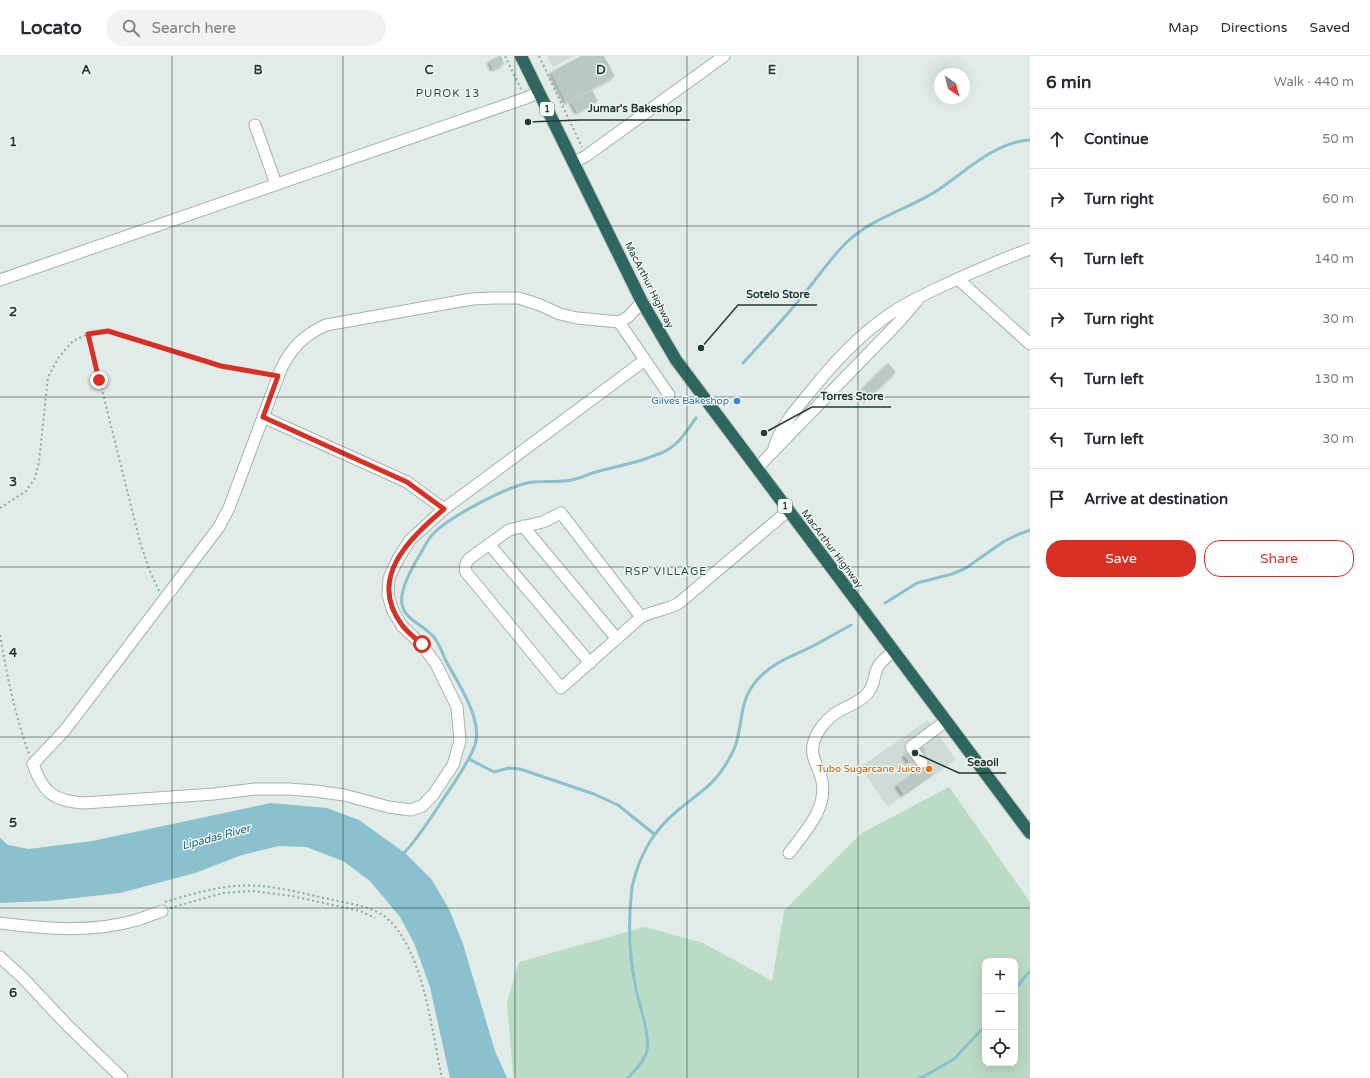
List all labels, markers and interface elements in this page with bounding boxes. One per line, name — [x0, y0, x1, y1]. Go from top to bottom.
search box — [106, 10, 386, 46]
text: Locato — [20, 17, 82, 39]
icon: search — [120, 17, 142, 39]
text: Search here — [152, 19, 236, 37]
text: Map — [1168, 19, 1199, 36]
text: Directions — [1221, 19, 1288, 36]
text: Saved — [1310, 19, 1350, 36]
text: A — [81, 62, 91, 78]
text: B — [253, 62, 263, 78]
text: C — [424, 62, 434, 78]
text: D — [596, 62, 606, 78]
text: E — [768, 62, 776, 78]
north arrow — [934, 68, 970, 104]
text: 6 min — [1046, 72, 1091, 93]
text: Walk · 440 m — [1274, 74, 1354, 90]
district label: PUROK 13 — [416, 87, 480, 100]
callout: Jumar's Bakeshop — [580, 97, 690, 120]
road number: 1 — [540, 102, 554, 116]
text: Jumar's Bakeshop — [587, 102, 682, 116]
icon: ahead — [1046, 128, 1068, 150]
text: Continue — [1084, 130, 1148, 148]
text: 50 m — [1322, 131, 1354, 147]
text: 1 — [9, 134, 17, 150]
icon: right — [1046, 188, 1068, 210]
text: Turn right — [1084, 190, 1154, 208]
text: 60 m — [1322, 191, 1354, 207]
street label: MacArthur Highway — [622, 240, 676, 331]
icon: left — [1046, 248, 1068, 270]
text: Turn left — [1084, 250, 1144, 268]
text: 140 m — [1314, 251, 1354, 267]
callout: Sotelo Store — [738, 282, 817, 305]
text: Sotelo Store — [746, 288, 811, 301]
text: 2 — [9, 304, 17, 320]
icon: right — [1046, 308, 1068, 330]
text: Turn right — [1084, 310, 1154, 328]
text: 30 m — [1322, 311, 1354, 327]
icon: left — [1046, 368, 1068, 390]
text: Turn left — [1084, 370, 1144, 388]
route end — [90, 371, 108, 389]
text: 130 m — [1314, 371, 1354, 387]
callout: Torres Store — [812, 384, 891, 407]
text: Torres Store — [820, 390, 884, 403]
place label: Gilves Bakeshop — [651, 395, 729, 407]
marker: Gilves Bakeshop — [732, 396, 742, 406]
icon: left — [1046, 428, 1068, 450]
text: Turn left — [1084, 430, 1144, 448]
text: 30 m — [1322, 431, 1354, 447]
text: 3 — [9, 474, 17, 490]
icon: arrive — [1046, 488, 1068, 510]
text: Arrive at destination — [1084, 490, 1228, 508]
road number: 1 — [778, 499, 792, 513]
street label: MacArthur Highway — [799, 507, 866, 591]
button: Save — [1046, 540, 1196, 577]
button: Share — [1204, 540, 1354, 577]
district label: RSP VILLAGE — [625, 565, 707, 578]
route start — [413, 635, 431, 653]
text: 4 — [9, 645, 18, 661]
callout: Seaoil — [959, 750, 1006, 773]
text: Seaoil — [967, 756, 999, 769]
place label: Tubo Sugarcane Juice — [817, 763, 921, 775]
marker: Tubo Sugarcane Juice — [924, 764, 934, 774]
text: 5 — [9, 815, 17, 831]
water label: Lipadas River — [180, 821, 253, 852]
map controls — [982, 958, 1018, 1066]
button: + — [982, 958, 1018, 994]
text: 6 — [9, 985, 17, 1001]
button: − — [982, 994, 1018, 1030]
button: locate — [982, 1030, 1018, 1066]

